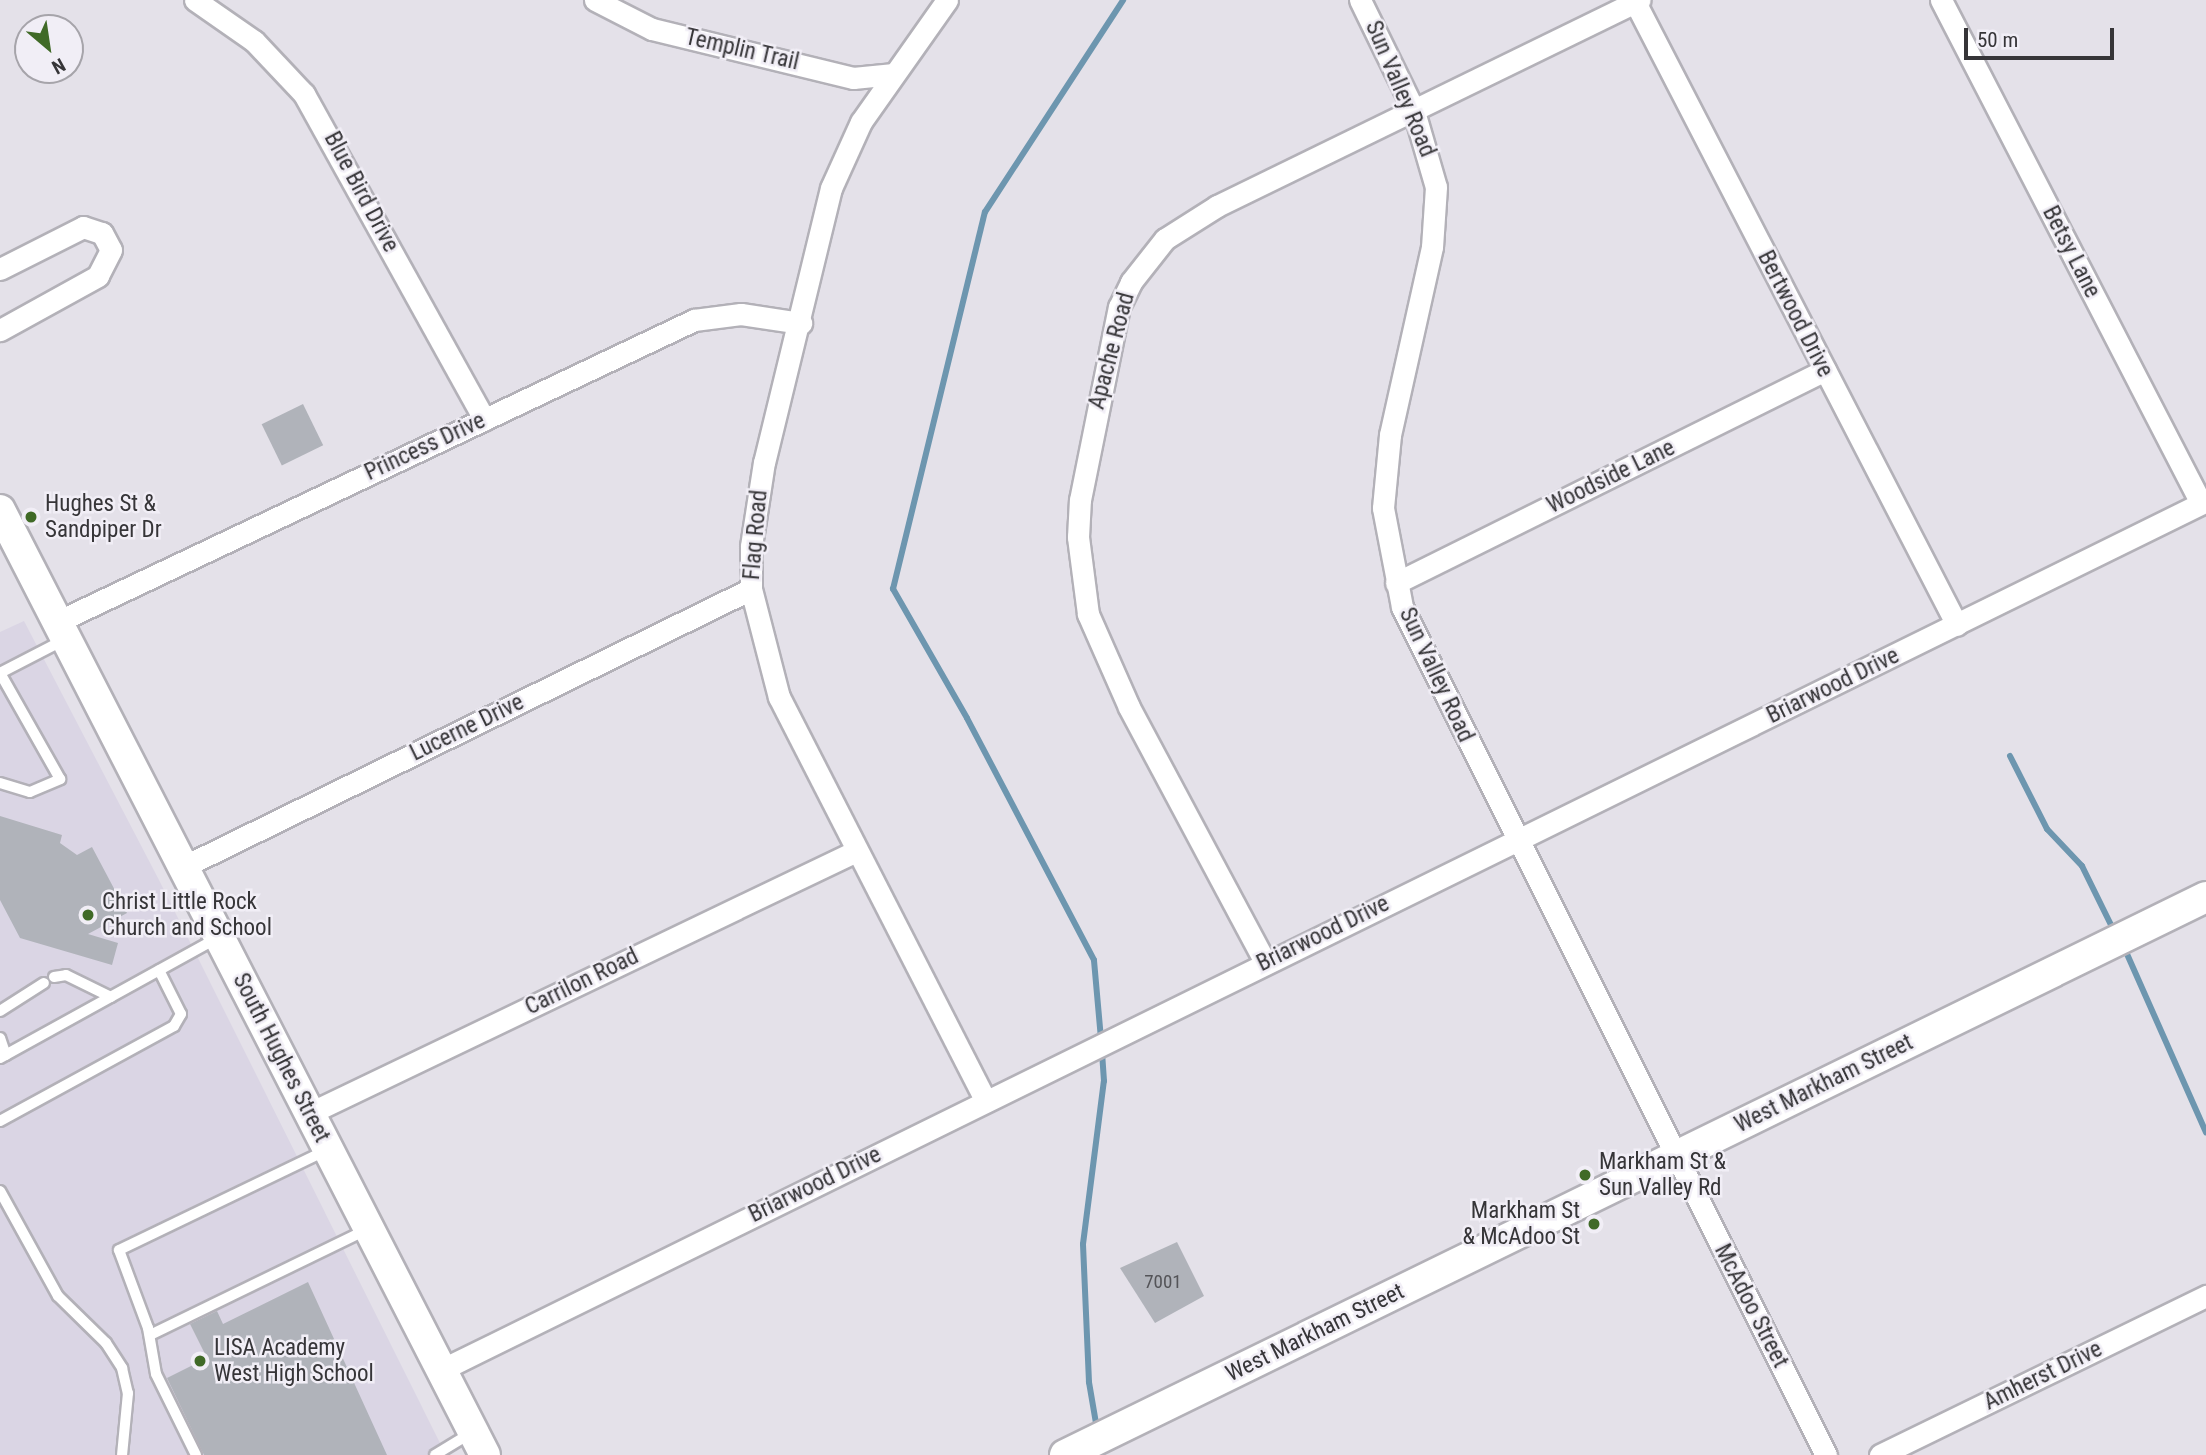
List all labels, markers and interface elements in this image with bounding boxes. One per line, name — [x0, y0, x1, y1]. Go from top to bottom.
north arrow — [14, 14, 84, 84]
scale bar — [1968, 14, 2118, 58]
street label: Sun Valley Road — [1359, 17, 1441, 161]
street label: Templin Trail — [682, 23, 802, 77]
text: 50 m — [1977, 28, 2018, 52]
text: N — [48, 53, 69, 79]
street label: Blue Bird Drive — [318, 127, 404, 257]
street label: Betsy Lane — [2036, 201, 2106, 303]
street label: Bertwood Drive — [1751, 246, 1839, 382]
street label: Apache Road — [1083, 290, 1141, 412]
street label: Princess Drive — [360, 407, 490, 487]
street label: Woodside Lane — [1543, 434, 1679, 520]
street label: Flag Road — [738, 489, 774, 581]
place label: Hughes St & Sandpiper Dr — [45, 490, 162, 544]
marker: Hughes St & Sandpiper Dr — [23, 509, 39, 525]
street label: Sun Valley Road — [1393, 603, 1479, 747]
street label: Briarwood Drive — [1762, 642, 1904, 730]
street label: Lucerne Drive — [406, 689, 528, 767]
place label: Christ Little Rock Church and School — [102, 888, 272, 942]
street label: Briarwood Drive — [1252, 890, 1394, 978]
marker: Christ Little Rock Church and School — [80, 907, 96, 923]
street label: Carrilon Road — [521, 943, 643, 1021]
street label: South Hughes Street — [226, 969, 336, 1147]
street label: West Markham Street — [1730, 1029, 1918, 1139]
street label: Briarwood Drive — [744, 1141, 886, 1229]
place label: Markham St & Sun Valley Rd — [1599, 1148, 1726, 1202]
marker: Markham St & Sun Valley Rd — [1577, 1167, 1593, 1183]
place label: Markham St & McAdoo St — [1462, 1197, 1580, 1251]
marker: Markham St & McAdoo St — [1586, 1216, 1602, 1232]
street label: McAdoo Street — [1708, 1240, 1794, 1372]
house number: 7001 — [1144, 1271, 1182, 1293]
street label: West Markham Street — [1221, 1278, 1409, 1388]
place label: LISA Academy West High School — [214, 1334, 374, 1388]
street label: Amherst Drive — [1979, 1336, 2107, 1416]
marker: LISA Academy West High School — [192, 1353, 208, 1369]

